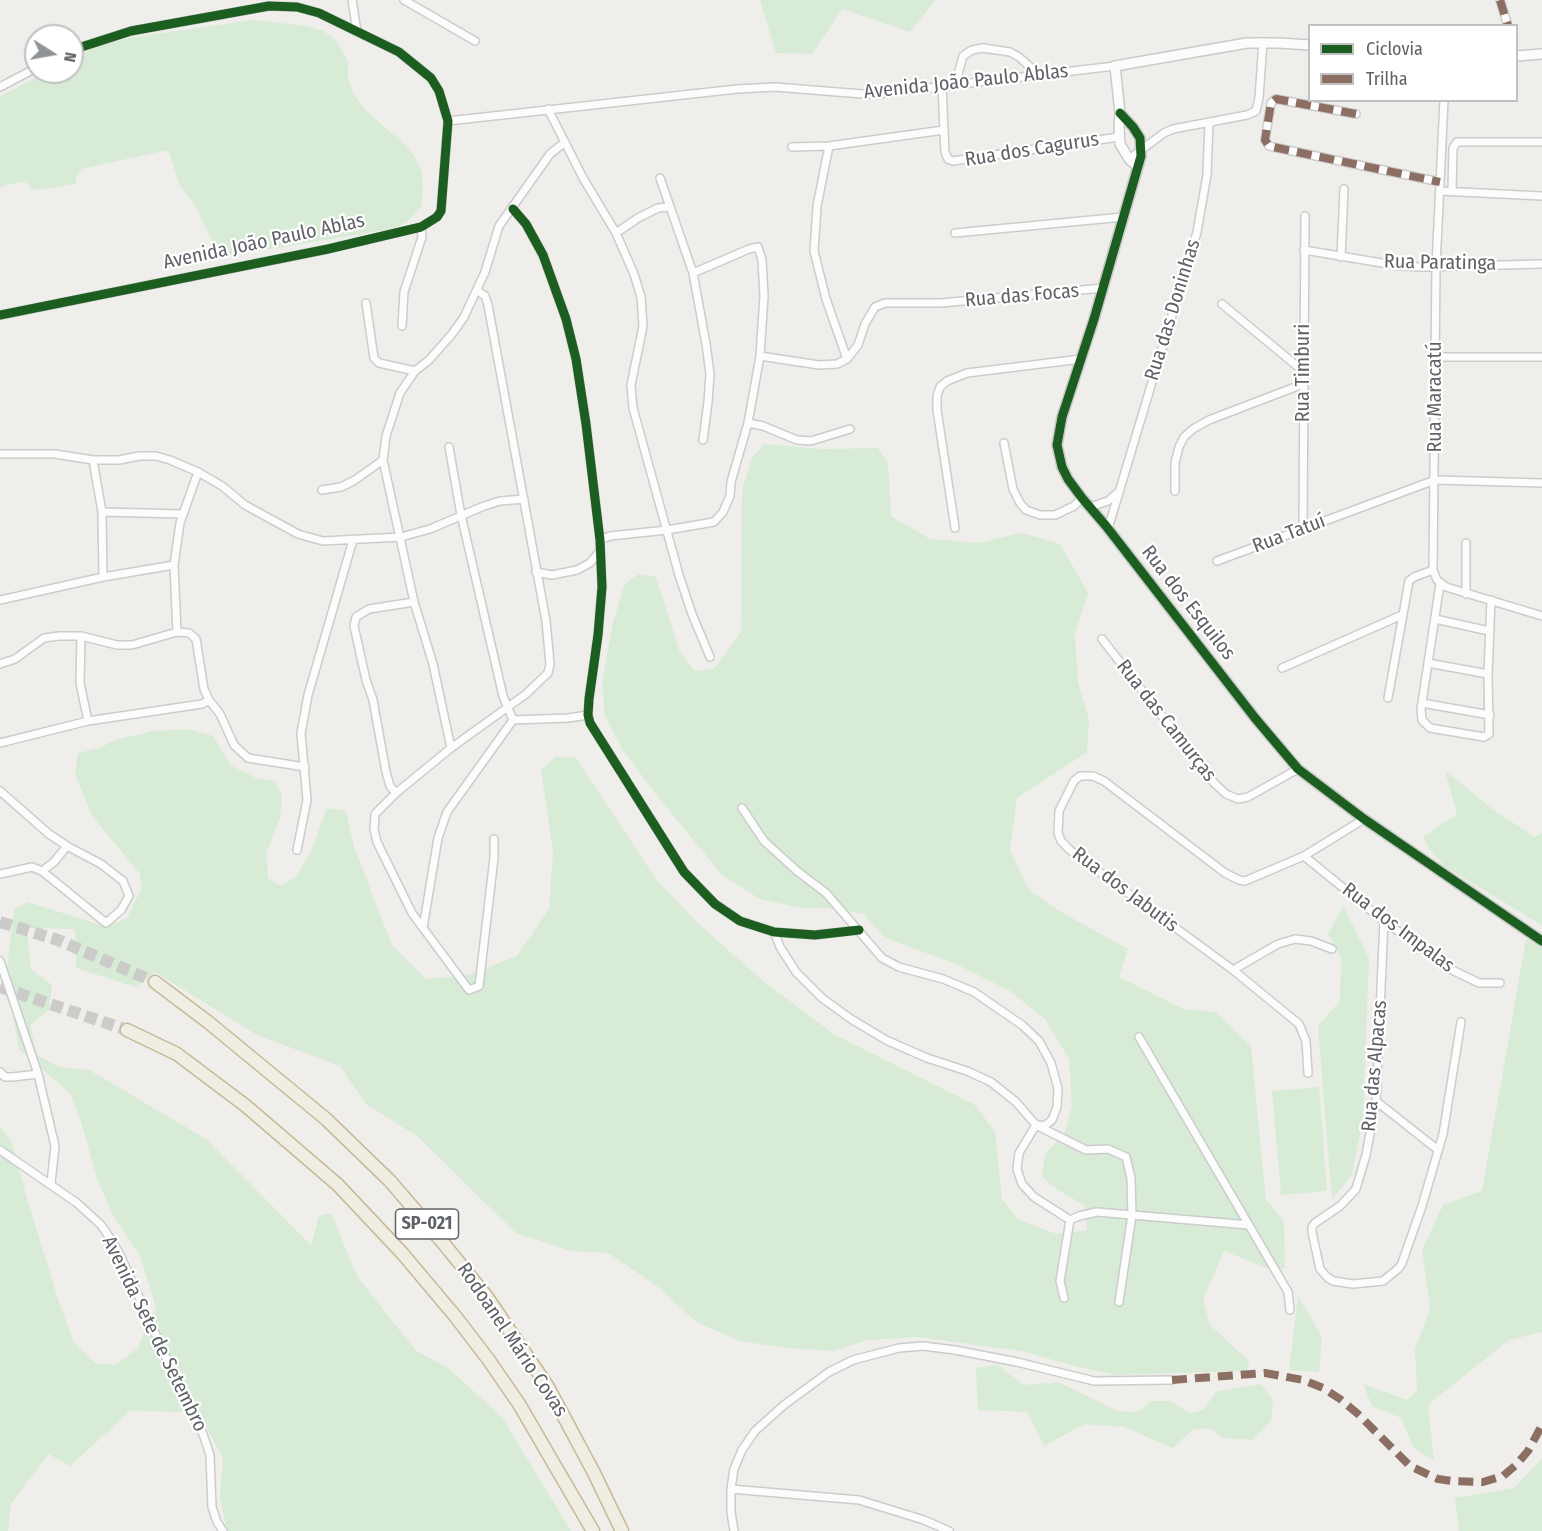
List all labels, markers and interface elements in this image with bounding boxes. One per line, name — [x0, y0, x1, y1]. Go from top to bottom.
north arrow — [24, 24, 84, 84]
legend — [1308, 24, 1518, 102]
text: Ciclovia — [1366, 38, 1423, 60]
text: N — [60, 51, 80, 64]
street label: Avenida João Paulo Ablas — [863, 59, 1069, 105]
text: Trilha — [1366, 68, 1408, 90]
street label: Rua dos Cagurus — [963, 128, 1101, 172]
street label: Avenida João Paulo Ablas — [161, 209, 367, 275]
street label: Rua das Doninhas — [1140, 236, 1206, 384]
street label: Rua Paratinga — [1384, 250, 1496, 276]
street label: Rua das Focas — [964, 279, 1080, 313]
street label: Rua Timburi — [1291, 324, 1315, 422]
street label: Rua Maracatú — [1423, 341, 1447, 453]
street label: Rua Tatuí — [1249, 509, 1329, 559]
street label: Rua dos Esquilos — [1136, 541, 1240, 665]
street label: Rua das Camurças — [1111, 655, 1221, 787]
street label: Rua dos Jabutis — [1067, 842, 1183, 938]
street label: Rua dos Impalas — [1337, 878, 1459, 978]
street label: Rua das Alpacas — [1357, 999, 1393, 1133]
road number: SP-021 — [396, 1209, 458, 1239]
street label: Avenida Sete de Setembro — [96, 1232, 212, 1436]
street label: Rodoanel Mário Covas — [452, 1258, 572, 1422]

